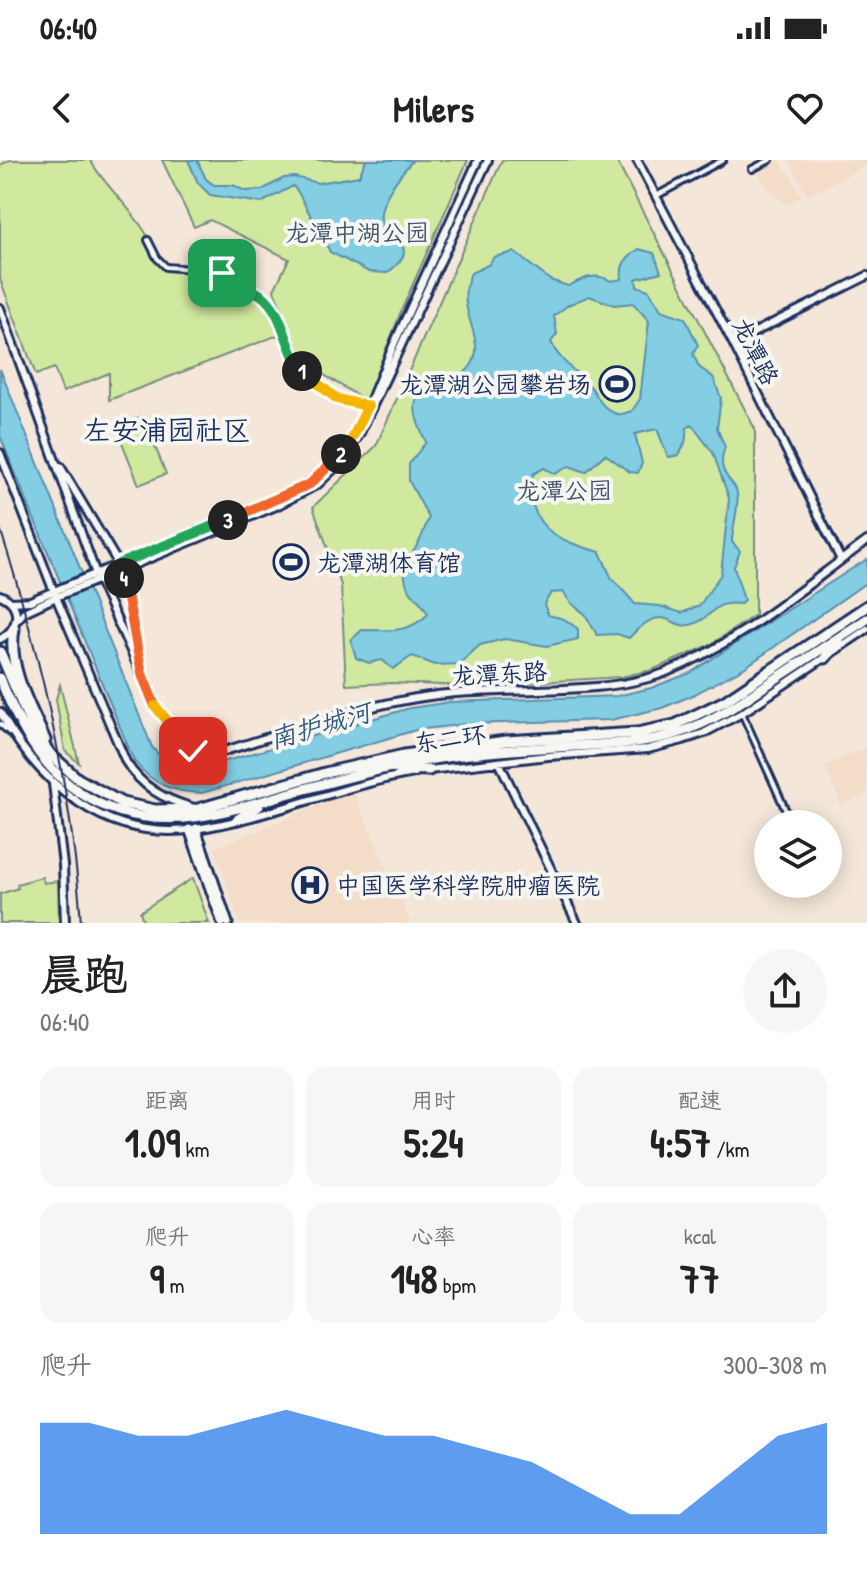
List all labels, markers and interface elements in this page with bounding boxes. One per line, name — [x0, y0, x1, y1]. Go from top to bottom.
text: 06:40 — [40, 8, 97, 48]
text: Milers — [393, 84, 474, 133]
icon: back — [40, 86, 84, 130]
icon: heart — [783, 86, 827, 130]
park label: 龙潭中湖公园 — [285, 216, 429, 248]
pin — [188, 239, 256, 307]
icon: arrive — [200, 251, 244, 295]
street label: 龙潭路 — [725, 312, 787, 390]
pin: 1 — [282, 351, 322, 391]
text: 1 — [298, 356, 306, 386]
sports icon: 龙潭湖公园攀岩场 — [598, 365, 636, 403]
place label: 龙潭湖公园攀岩场 — [399, 368, 591, 400]
district label: 左安浦园社区 — [83, 411, 251, 449]
pin: 2 — [321, 434, 361, 474]
text: 2 — [336, 439, 346, 469]
park label: 龙潭公园 — [516, 474, 612, 506]
pin: 3 — [208, 500, 248, 540]
text: 3 — [223, 505, 233, 535]
sports icon: 龙潭湖体育馆 — [272, 543, 310, 581]
place label: 龙潭湖体育馆 — [317, 546, 461, 578]
pin: 4 — [104, 558, 144, 598]
text: 4 — [120, 563, 128, 593]
street label: 龙潭东路 — [450, 655, 548, 691]
water label: 南护城河 — [265, 693, 379, 756]
pin — [159, 717, 227, 785]
street label: 东二环 — [412, 717, 488, 759]
icon: check — [171, 729, 215, 773]
map controls — [754, 810, 842, 898]
button: layers — [754, 810, 842, 898]
hospital icon: 中国医学科学院肿瘤医院 — [291, 866, 329, 904]
place label: 中国医学科学院肿瘤医院 — [336, 869, 600, 901]
text: 晨跑 — [40, 944, 128, 1004]
button: share — [743, 949, 827, 1033]
text: 06:40 — [40, 1004, 89, 1039]
text: 距离 — [145, 1085, 189, 1115]
text: 用时 — [411, 1085, 456, 1115]
text: 配速 — [678, 1085, 722, 1115]
text: 1.09 — [125, 1115, 180, 1169]
text: 5:24 — [404, 1115, 463, 1169]
text: 4:57 — [650, 1115, 711, 1169]
text: km — [180, 1134, 210, 1164]
text: /km — [711, 1134, 750, 1164]
text: 爬升 — [145, 1221, 189, 1251]
text: 心率 — [411, 1221, 456, 1251]
text: kcal — [684, 1221, 716, 1251]
text: 9 — [150, 1251, 164, 1305]
text: 148 — [391, 1251, 438, 1305]
text: 77 — [680, 1251, 720, 1305]
text: m — [164, 1270, 185, 1300]
text: bpm — [438, 1270, 476, 1300]
text: 爬升 — [40, 1347, 92, 1382]
text: 300–308 m — [723, 1347, 827, 1382]

